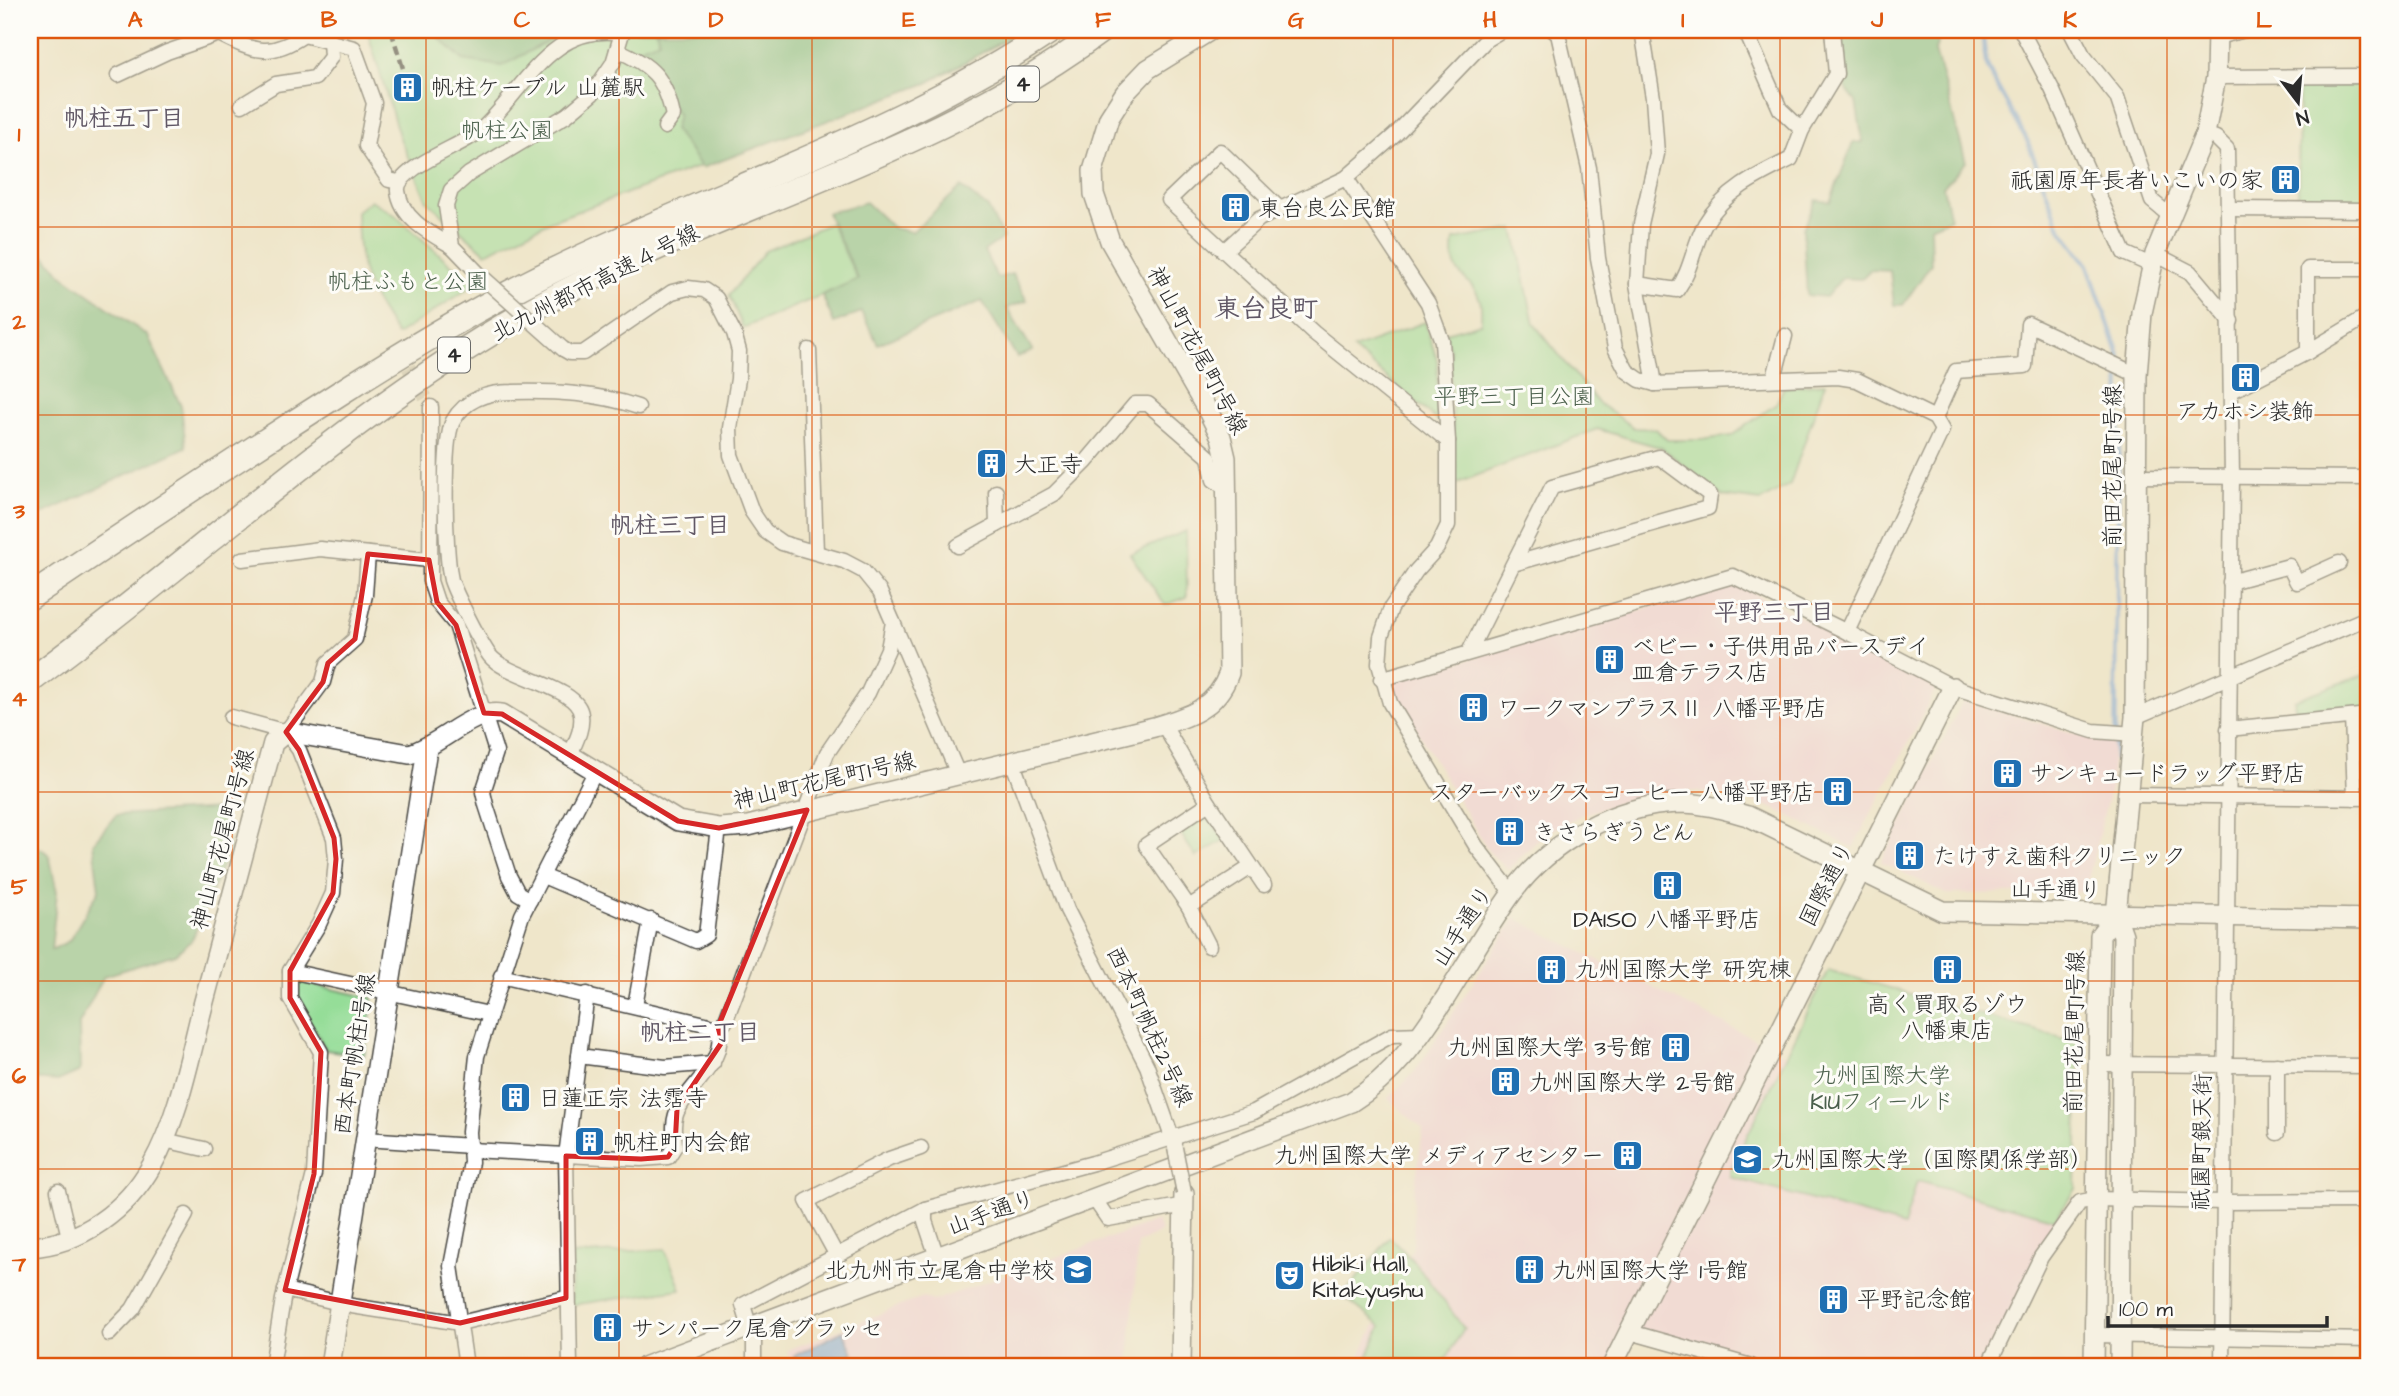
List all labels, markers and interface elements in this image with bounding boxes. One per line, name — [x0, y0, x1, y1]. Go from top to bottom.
text: A — [128, 4, 143, 36]
text: B — [321, 4, 338, 36]
text: C — [514, 4, 531, 36]
text: D — [709, 4, 724, 36]
text: E — [902, 4, 916, 36]
text: F — [1095, 4, 1112, 36]
text: G — [1288, 4, 1304, 36]
text: H — [1483, 4, 1497, 36]
text: I — [1681, 4, 1685, 36]
text: J — [1870, 4, 1884, 36]
text: K — [2063, 4, 2078, 36]
text: L — [2256, 4, 2272, 36]
road number: 4 — [1007, 66, 1039, 102]
north arrow — [2262, 66, 2332, 136]
building icon: 帆柱ケーブル 山麓駅 — [391, 70, 425, 104]
place label: 帆柱ケーブル 山麓駅 — [431, 72, 645, 104]
district label: 帆柱五丁目 — [64, 102, 184, 136]
text: N — [2293, 102, 2312, 132]
park label: 帆柱公園 — [461, 115, 553, 147]
text: 1 — [18, 118, 21, 150]
building icon: 祇園原年長者いこいの家 — [2269, 163, 2303, 197]
place label: 祇園原年長者いこいの家 — [2010, 165, 2263, 197]
building icon: 東台良公民館 — [1218, 191, 1252, 225]
place label: 東台良公民館 — [1258, 193, 1396, 225]
street label: 北九州都市高速４号線 — [486, 216, 705, 349]
street label: 神山町花尾町1号線 — [1139, 260, 1255, 441]
park label: 帆柱ふもと公園 — [328, 266, 489, 298]
district label: 東台良町 — [1214, 291, 1318, 327]
text: 2 — [11, 306, 26, 338]
road number: 4 — [438, 338, 470, 372]
building icon: アカホシ装飾 — [2228, 360, 2262, 394]
park label: 平野三丁目公園 — [1434, 381, 1595, 413]
street label: 前田花尾町1号線 — [2097, 384, 2129, 548]
place label: アカホシ装飾 — [2176, 396, 2314, 428]
building icon: 大正寺 — [974, 447, 1008, 481]
place label: 大正寺 — [1014, 449, 1083, 481]
text: 3 — [12, 495, 25, 527]
district label: 帆柱三丁目 — [610, 509, 730, 543]
district label: 平野三丁目 — [1714, 596, 1834, 630]
place label: ベビー・子供用品バースデイ 皿倉テラス店 — [1632, 631, 1929, 689]
building icon: ベビー・子供用品バースデイ 皿倉テラス店 — [1592, 642, 1626, 676]
text: 4 — [11, 683, 27, 715]
building icon: ワークマンプラスⅡ 八幡平野店 — [1457, 691, 1491, 725]
place label: ワークマンプラスⅡ 八幡平野店 — [1497, 693, 1827, 725]
street label: 神山町花尾町1号線 — [730, 744, 919, 818]
street label: 神山町花尾町1号線 — [183, 745, 263, 934]
building icon: サンキュードラッグ平野店 — [1990, 756, 2024, 790]
place label: サンキュードラッグ平野店 — [2030, 758, 2306, 790]
building icon: スターバックス コーヒー 八幡平野店 — [1821, 775, 1855, 809]
place label: スターバックス コーヒー 八幡平野店 — [1430, 777, 1815, 809]
building icon: きさらぎうどん — [1493, 815, 1527, 849]
place label: きさらぎうどん — [1533, 817, 1694, 849]
street label: 国際通り — [1792, 836, 1862, 933]
building icon: たけすえ歯科クリニック — [1893, 839, 1927, 873]
place label: たけすえ歯科クリニック — [1933, 841, 2186, 873]
building icon: DAISO 八幡平野店 — [1650, 868, 1684, 902]
text: 5 — [11, 871, 28, 903]
street label: 山手通り — [2010, 873, 2102, 907]
street label: 山手通り — [1424, 879, 1501, 974]
place label: DAISO 八幡平野店 — [1573, 904, 1761, 936]
street label: 西本町帆柱2号線 — [1098, 941, 1200, 1112]
street label: 前田花尾町1号線 — [2058, 950, 2092, 1114]
building icon: 九州国際大学 研究棟 — [1535, 952, 1569, 986]
building icon: 高く買取るゾウ 八幡東店 — [1930, 953, 1964, 987]
place label: 九州国際大学 研究棟 — [1575, 954, 1791, 986]
street label: 西本町帆柱1号線 — [326, 971, 384, 1138]
place label: 高く買取るゾウ 八幡東店 — [1867, 989, 2028, 1047]
district label: 帆柱二丁目 — [640, 1016, 760, 1050]
building icon: 九州国際大学 3号館 — [1658, 1030, 1692, 1064]
place label: 九州国際大学 3号館 — [1447, 1032, 1652, 1064]
text: 6 — [12, 1060, 27, 1092]
park label: 九州国際大学 KIUフィールド — [1810, 1060, 1954, 1118]
building icon: 九州国際大学 2号館 — [1489, 1065, 1523, 1099]
place label: 九州国際大学 2号館 — [1529, 1067, 1735, 1099]
street label: 祇園町銀天街 — [2185, 1073, 2219, 1211]
building icon: 日蓮正宗 法霑寺 — [498, 1081, 532, 1115]
place label: 日蓮正宗 法霑寺 — [538, 1083, 708, 1115]
building icon: 帆柱町内会館 — [573, 1125, 607, 1159]
place label: 帆柱町内会館 — [613, 1127, 751, 1159]
building icon: 九州国際大学 メディアセンター — [1610, 1138, 1644, 1172]
place label: 九州国際大学 メディアセンター — [1274, 1140, 1604, 1172]
school or university icon: 九州国際大学（国際関係学部） — [1731, 1142, 1765, 1176]
place label: 九州国際大学（国際関係学部） — [1771, 1144, 2093, 1176]
street label: 山手通り — [943, 1182, 1040, 1244]
text: 7 — [11, 1248, 27, 1280]
place label: Hibiki Hall, Kitakyushu — [1312, 1248, 1423, 1307]
school or university icon: 北九州市立尾倉中学校 — [1061, 1253, 1095, 1287]
building icon: 九州国際大学 1号館 — [1512, 1253, 1546, 1287]
place label: 北九州市立尾倉中学校 — [825, 1255, 1055, 1287]
place label: 九州国際大学 1号館 — [1552, 1255, 1748, 1287]
theatre icon: Hibiki Hall, Kitakyushu — [1272, 1259, 1306, 1293]
building icon: 平野記念館 — [1817, 1282, 1851, 1316]
place label: 平野記念館 — [1857, 1284, 1972, 1316]
scale bar — [2108, 1284, 2327, 1328]
text: 100 m — [2119, 1295, 2174, 1324]
building icon: サンパーク尾倉グラッセ — [591, 1311, 625, 1345]
place label: サンパーク尾倉グラッセ — [631, 1313, 883, 1345]

